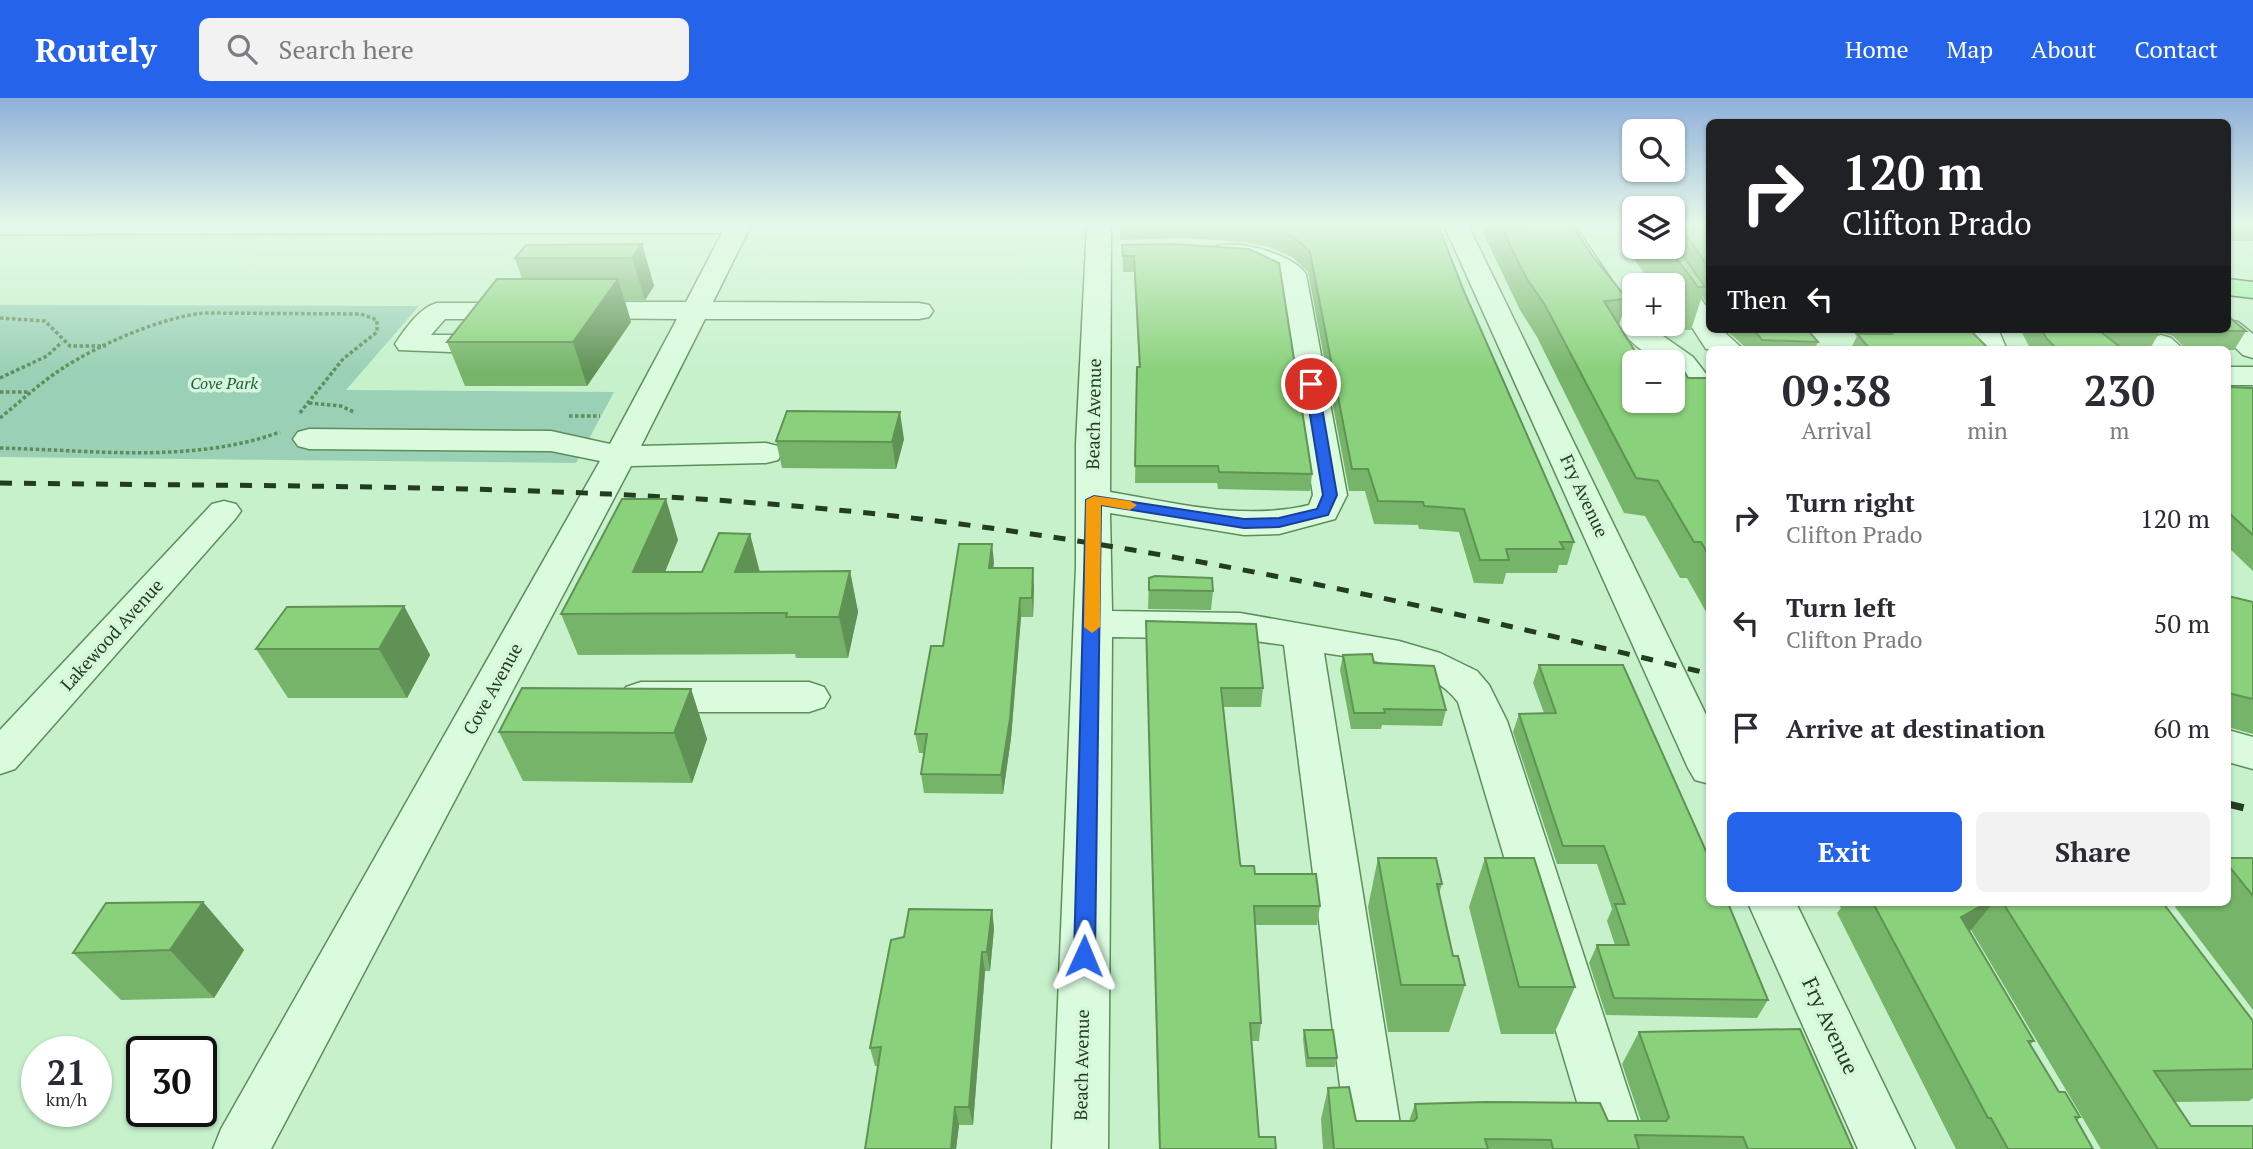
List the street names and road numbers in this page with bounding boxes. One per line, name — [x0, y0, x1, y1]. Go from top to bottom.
street label: Beach Avenue — [1080, 358, 1106, 470]
street label: Fry Avenue — [1555, 450, 1615, 541]
street label: Lakewood Avenue — [55, 573, 168, 695]
street label: Cove Avenue — [457, 638, 527, 739]
street label: Fry Avenue — [1796, 973, 1866, 1079]
street label: Beach Avenue — [1068, 1009, 1094, 1121]

